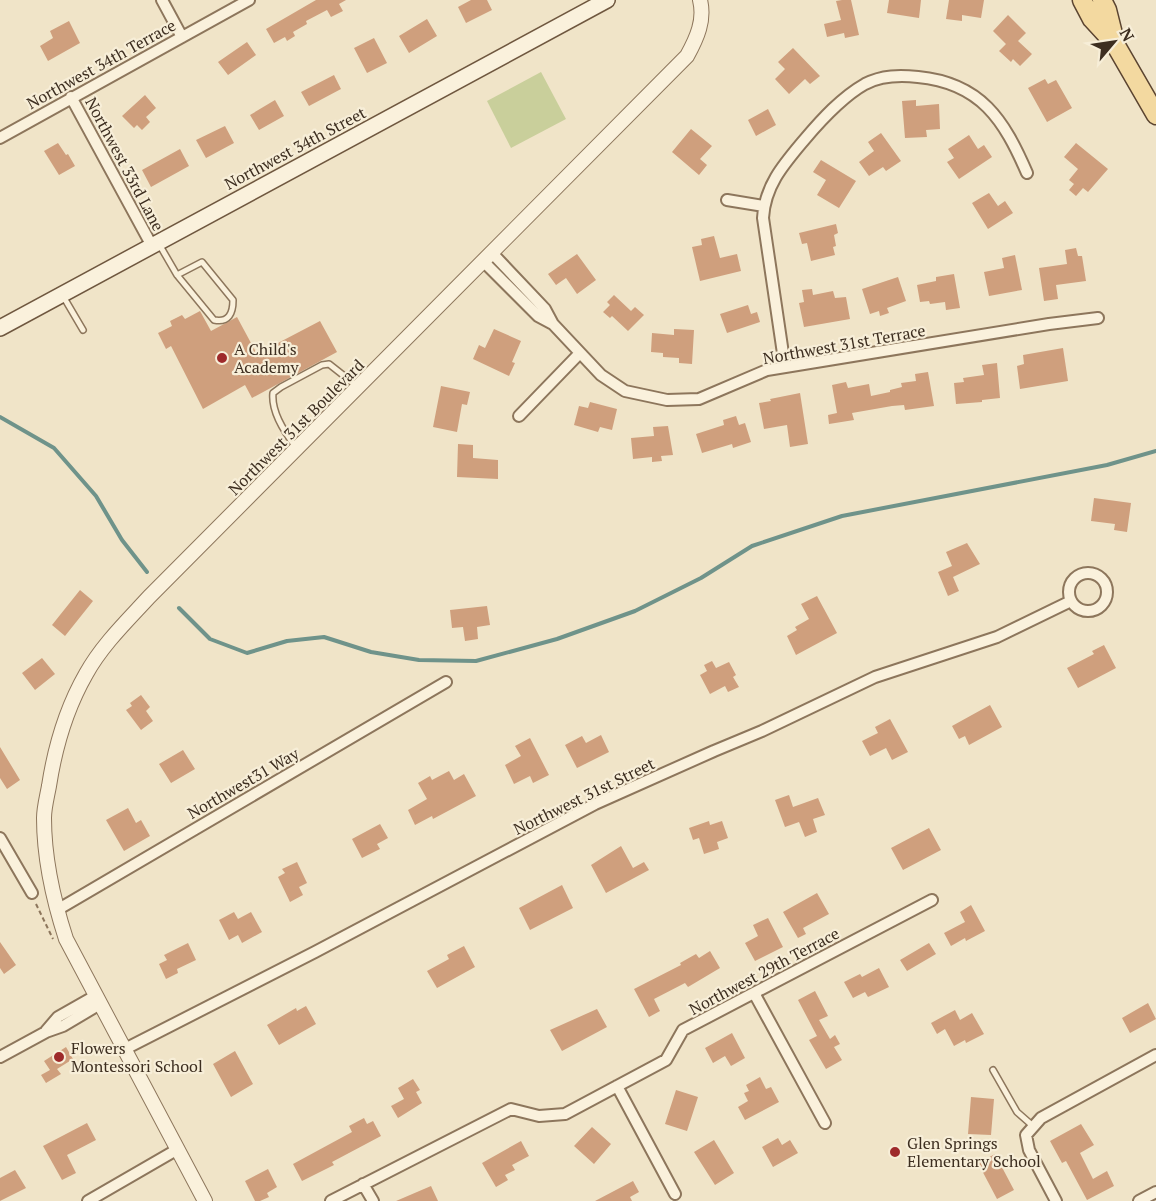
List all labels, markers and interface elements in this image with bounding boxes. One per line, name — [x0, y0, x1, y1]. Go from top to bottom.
north arrow — [1084, 12, 1144, 72]
street label: Northwest 34th Terrace — [23, 14, 179, 114]
text: N — [1115, 24, 1140, 45]
street label: Northwest 33rd Lane — [80, 93, 170, 235]
street label: Northwest 34th Street — [220, 101, 370, 195]
street label: Northwest 31st Terrace — [761, 319, 927, 369]
place label: A Child's Academy — [234, 338, 300, 378]
marker: A Child's Academy — [215, 351, 229, 365]
street label: Northwest 31st Boulevard — [223, 354, 369, 500]
street label: Northwest31 Way — [183, 742, 304, 824]
street label: Northwest 31st Street — [510, 752, 658, 840]
street label: Northwest 29th Terrace — [685, 922, 843, 1020]
place label: Flowers Montessori School — [71, 1037, 203, 1077]
marker: Flowers Montessori School — [52, 1050, 66, 1064]
place label: Glen Springs Elementary School — [907, 1132, 1041, 1172]
marker: Glen Springs Elementary School — [888, 1145, 902, 1159]

